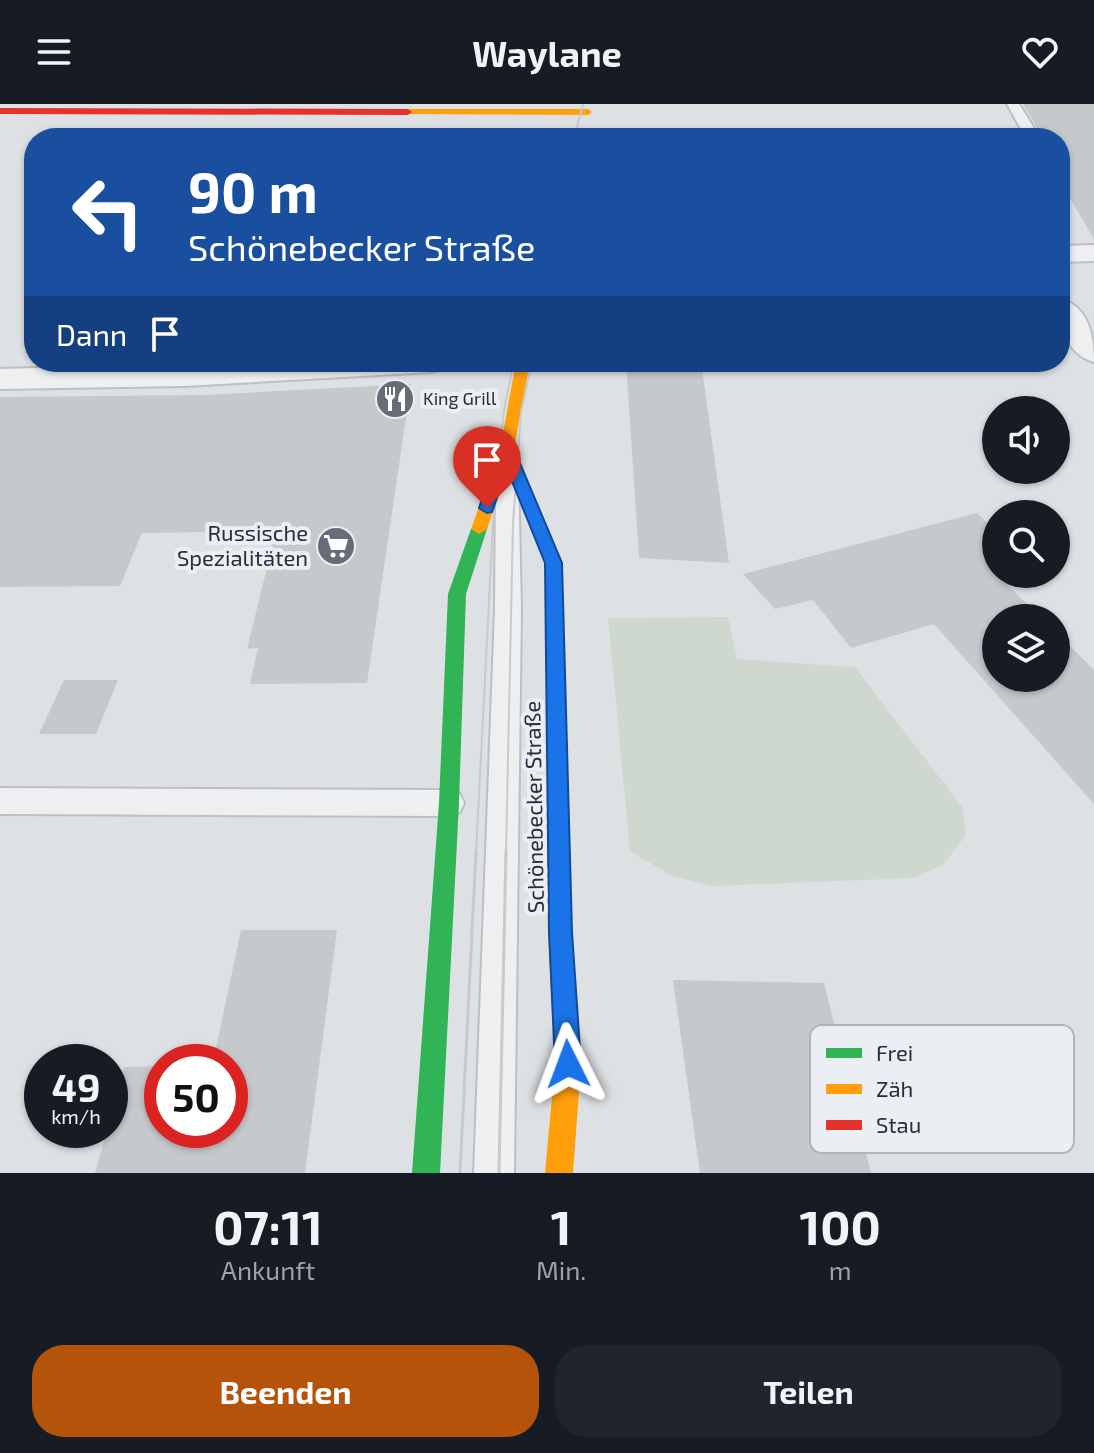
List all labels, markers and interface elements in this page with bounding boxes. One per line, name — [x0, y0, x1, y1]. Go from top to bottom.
icon: menu — [32, 30, 76, 74]
icon: heart — [1018, 30, 1062, 74]
text: Waylane — [472, 31, 622, 74]
text: 90 m — [188, 157, 318, 224]
icon: left — [56, 160, 160, 264]
text: Schönebecker Straße — [188, 225, 535, 268]
icon: arrive — [143, 312, 187, 356]
text: Dann — [56, 316, 127, 352]
restaurant icon: King Grill — [374, 378, 416, 420]
place label: King Grill — [423, 387, 497, 409]
map controls — [982, 396, 1070, 692]
button: sound — [982, 396, 1070, 484]
pin — [453, 426, 521, 508]
icon: arrive — [465, 438, 509, 482]
button: search — [982, 500, 1070, 588]
place label: Russische Spezialitäten — [177, 519, 308, 570]
supermarket icon: Russische Spezialitäten — [315, 525, 357, 567]
button: layers — [982, 604, 1070, 692]
street label: Schönebecker Straße — [518, 701, 548, 913]
position arrow — [526, 1022, 610, 1106]
legend — [810, 1025, 1074, 1153]
text: Frei — [876, 1039, 913, 1065]
speed limit sign: 50 — [144, 1044, 248, 1148]
text: 49 — [51, 1062, 101, 1110]
text: Zäh — [876, 1075, 913, 1101]
text: km/h — [51, 1104, 101, 1128]
text: Stau — [876, 1111, 921, 1137]
text: 07:11 — [213, 1197, 323, 1255]
text: 1 — [551, 1197, 571, 1255]
text: 100 — [799, 1197, 881, 1255]
text: Ankunft — [221, 1254, 315, 1285]
text: Min. — [536, 1254, 586, 1285]
text: m — [829, 1254, 851, 1285]
button: Beenden — [32, 1345, 539, 1437]
button: Teilen — [555, 1345, 1062, 1437]

